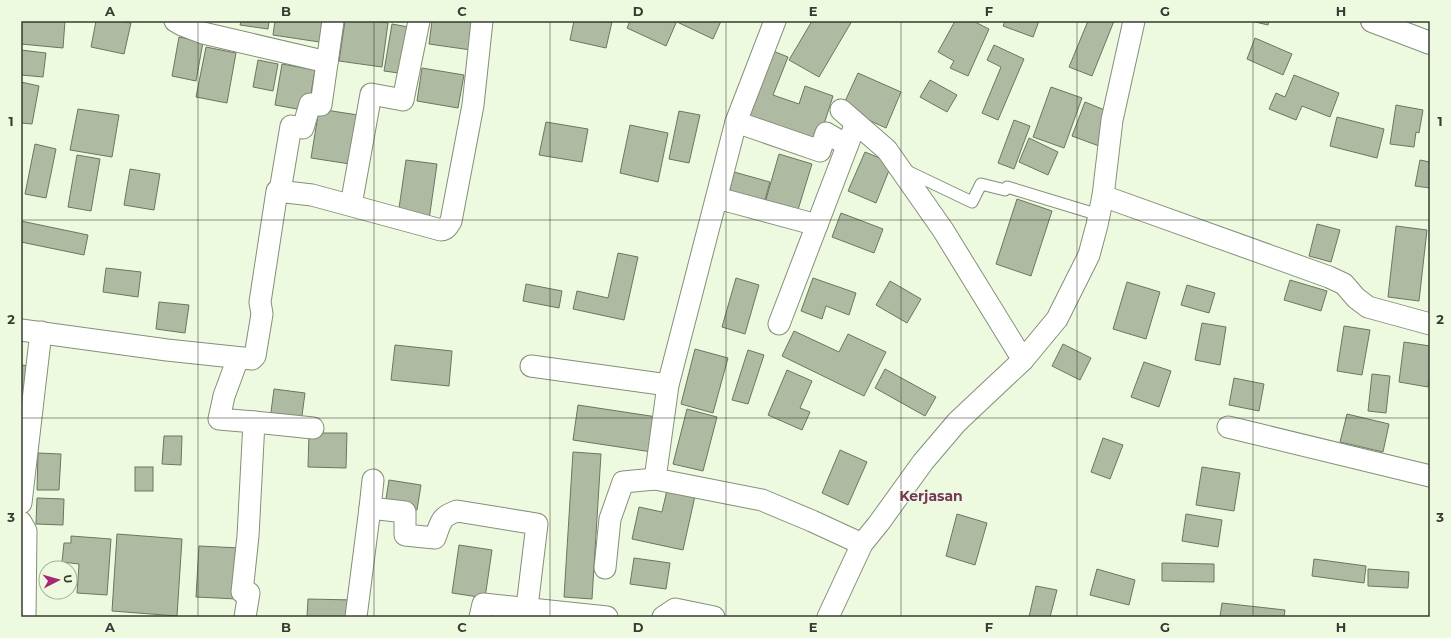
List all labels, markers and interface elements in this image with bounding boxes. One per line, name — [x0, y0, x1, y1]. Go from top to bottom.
text: A — [104, 3, 116, 19]
text: B — [281, 3, 291, 19]
text: C — [457, 3, 467, 19]
text: D — [633, 3, 644, 19]
text: E — [809, 3, 818, 19]
text: F — [985, 3, 993, 19]
text: G — [1160, 3, 1170, 19]
text: H — [1336, 3, 1346, 19]
text: 1 — [8, 113, 14, 129]
text: 1 — [1437, 113, 1443, 129]
text: 2 — [7, 311, 15, 327]
text: 2 — [1436, 311, 1444, 327]
district label: Kerjasan — [899, 487, 963, 505]
text: 3 — [6, 509, 15, 525]
text: 3 — [1435, 509, 1444, 525]
north arrow — [38, 560, 78, 600]
text: U — [61, 574, 75, 584]
text: A — [104, 619, 116, 635]
text: B — [281, 619, 291, 635]
text: C — [457, 619, 467, 635]
text: D — [633, 619, 644, 635]
text: E — [809, 619, 818, 635]
text: F — [985, 619, 993, 635]
text: G — [1160, 619, 1170, 635]
text: H — [1336, 619, 1346, 635]

